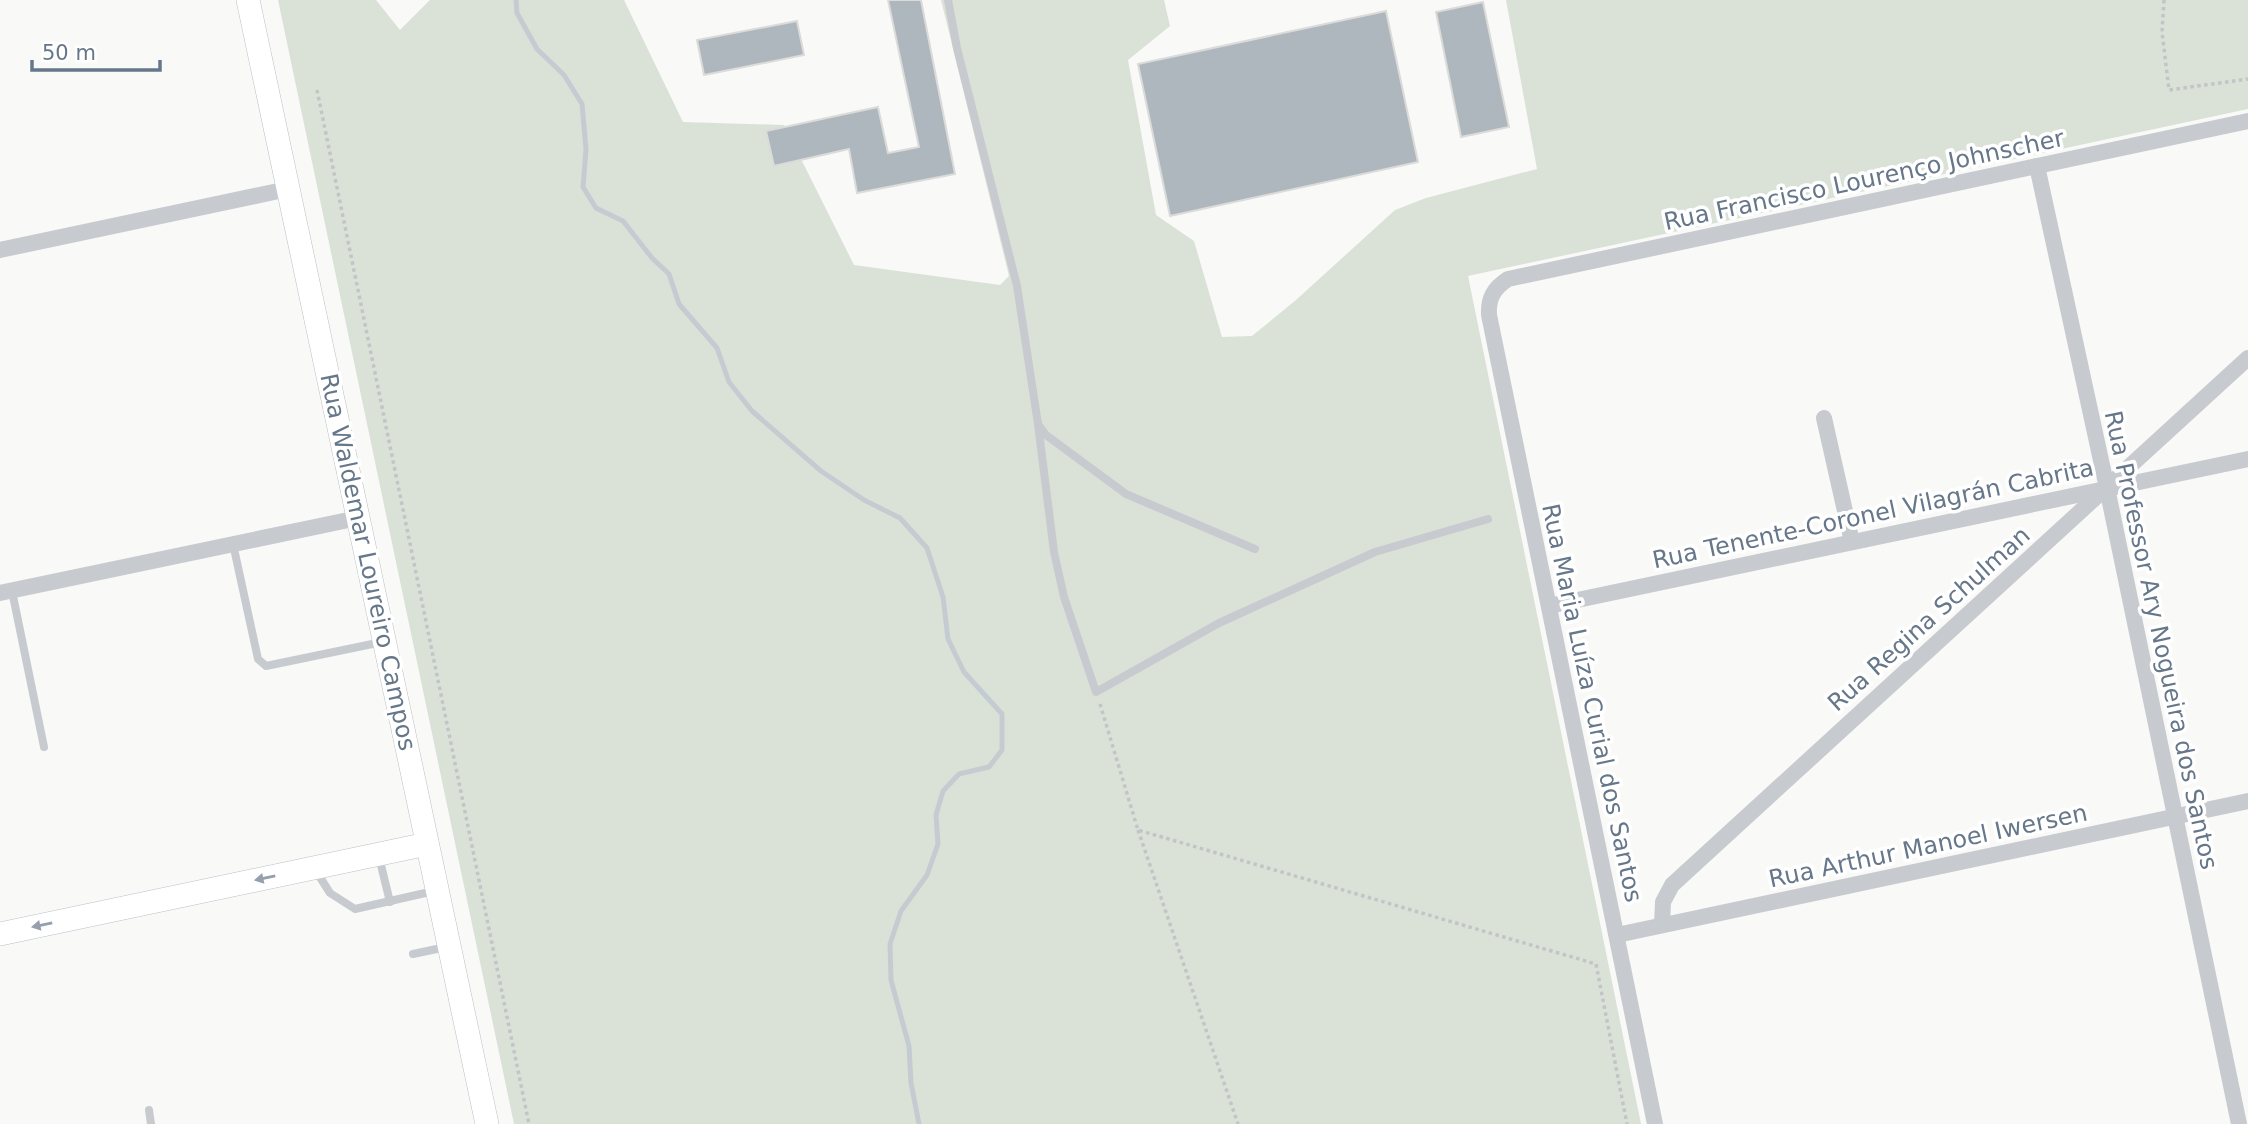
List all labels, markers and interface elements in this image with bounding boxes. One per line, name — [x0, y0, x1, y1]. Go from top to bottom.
scale bar — [32, 28, 159, 72]
text: 50 m — [42, 41, 96, 65]
street label: Rua Francisco Lourenço Johnscher — [1661, 124, 2067, 236]
street label: Rua Waldemar Loureiro Campos — [314, 371, 422, 753]
street label: Rua Professor Ary Nogueira dos Santos — [2099, 408, 2223, 872]
street label: Rua Tenente-Coronel Vilagrán Cabrita — [1650, 454, 2096, 574]
street label: Rua Maria Luíza Curial dos Santos — [1536, 501, 1648, 905]
street label: Rua Regina Schulman — [1822, 521, 2036, 717]
street label: Rua Arthur Manoel Iwersen — [1766, 799, 2090, 893]
one-way arrow — [254, 873, 276, 884]
one-way arrow — [31, 920, 53, 931]

